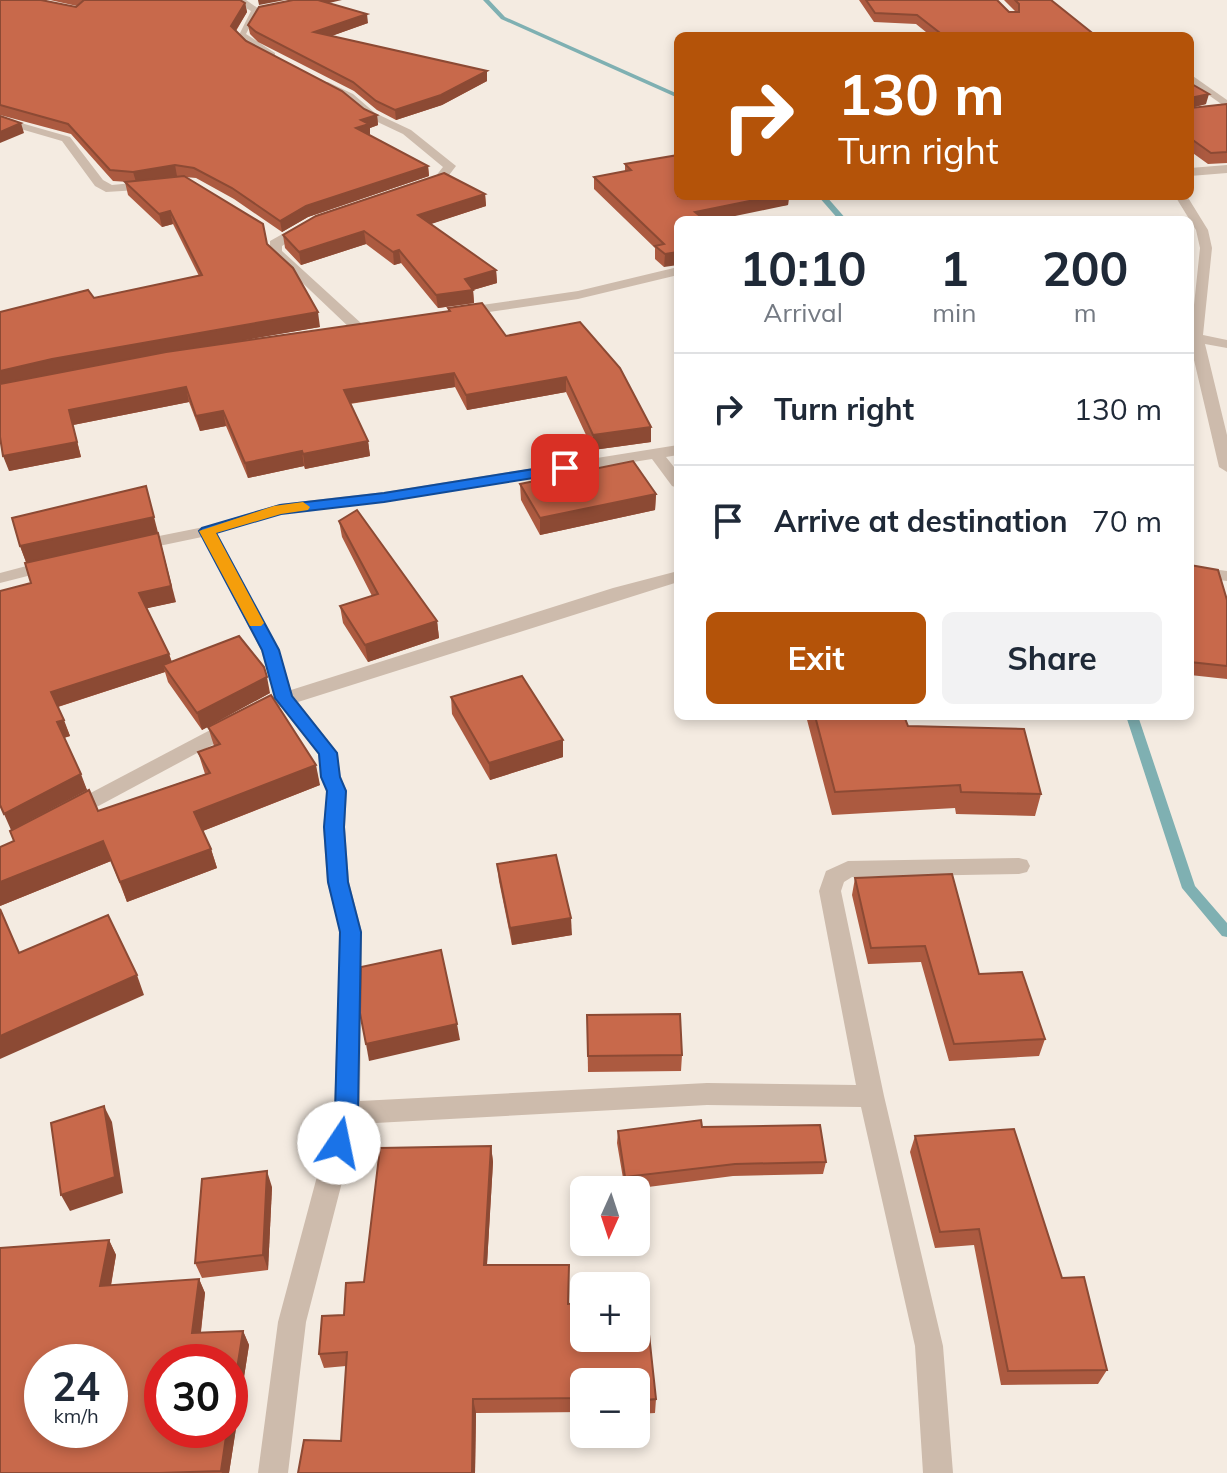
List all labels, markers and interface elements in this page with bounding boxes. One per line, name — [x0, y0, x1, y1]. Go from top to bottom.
text: 130 m — [838, 59, 1005, 129]
icon: right — [706, 64, 810, 168]
text: Turn right — [838, 128, 999, 173]
text: 10:10 — [740, 238, 867, 298]
text: 1 — [940, 238, 969, 298]
text: 200 — [1042, 238, 1128, 298]
text: Arrival — [763, 296, 843, 329]
text: min — [932, 296, 976, 329]
text: m — [1074, 296, 1097, 329]
icon: right — [706, 387, 750, 431]
text: Turn right — [774, 390, 914, 428]
text: 130 m — [1074, 390, 1162, 428]
pin — [531, 434, 599, 502]
icon: arrive — [543, 446, 587, 490]
icon: arrive — [706, 499, 750, 543]
text: Arrive at destination — [774, 502, 1068, 540]
text: 70 m — [1092, 502, 1162, 540]
button: Exit — [706, 612, 926, 704]
button: Share — [942, 612, 1162, 704]
position arrow — [297, 1101, 381, 1185]
north arrow — [570, 1176, 650, 1256]
map controls — [570, 1176, 650, 1448]
button: + — [570, 1272, 650, 1352]
speed limit sign: 30 — [144, 1344, 248, 1448]
text: 24 — [52, 1361, 100, 1411]
button: − — [570, 1368, 650, 1448]
text: km/h — [53, 1403, 99, 1428]

